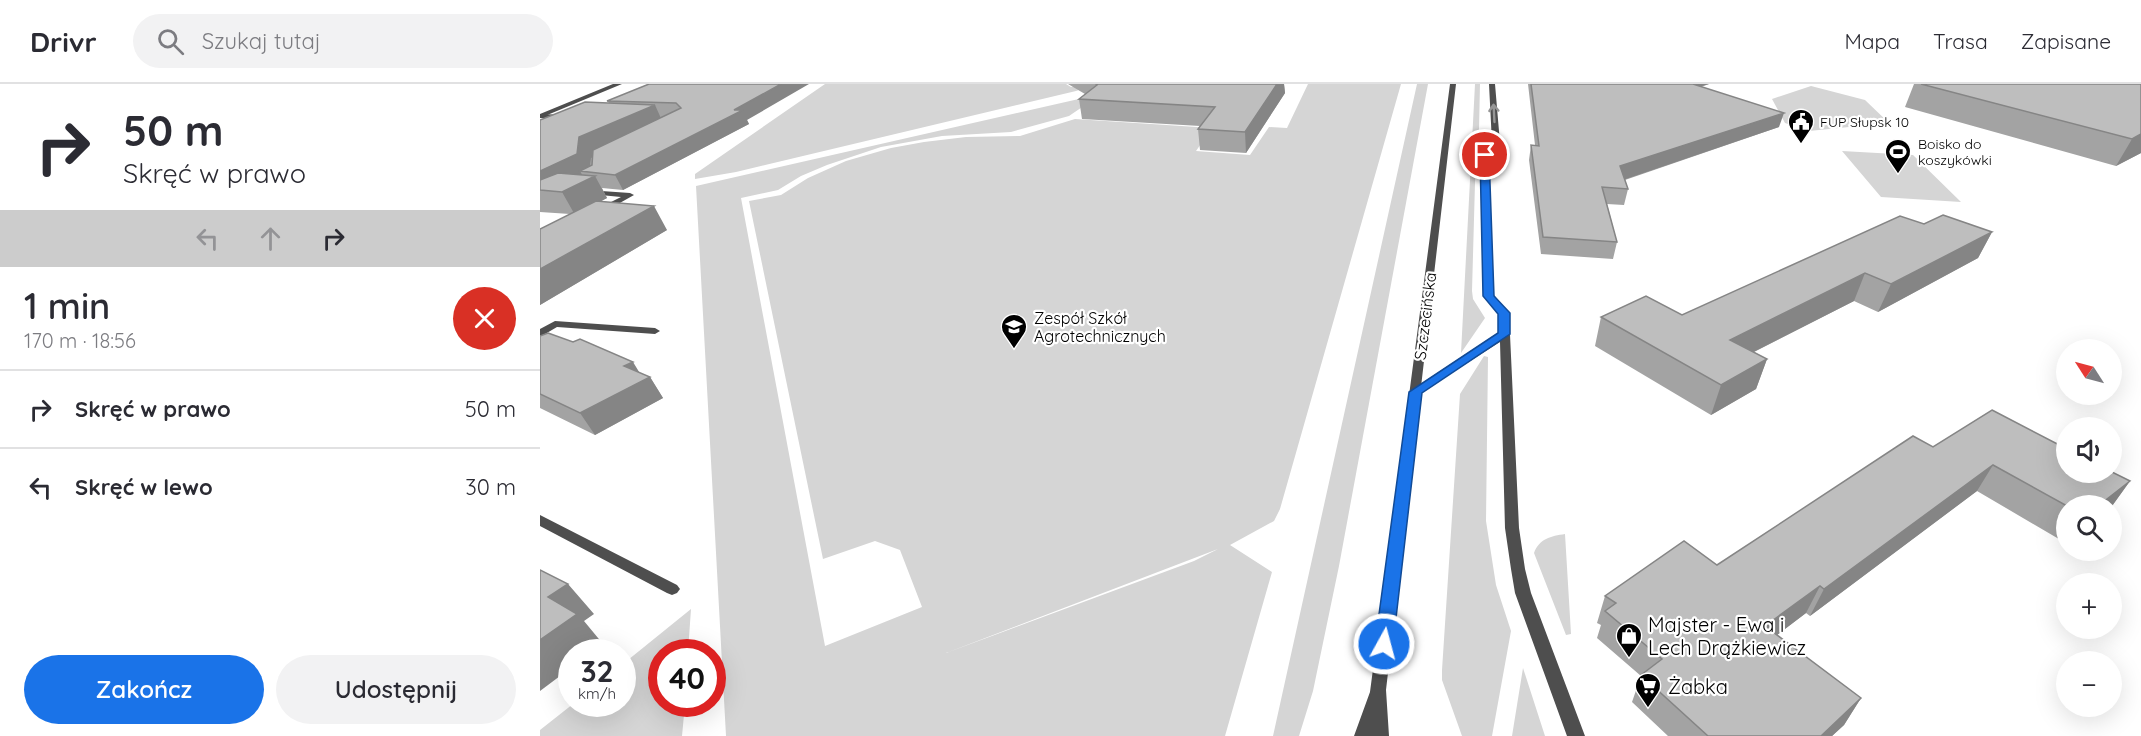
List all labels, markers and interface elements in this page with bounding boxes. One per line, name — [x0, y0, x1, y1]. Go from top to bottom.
search box — [133, 14, 553, 68]
text: Drivr — [30, 24, 97, 59]
icon: search — [154, 25, 187, 58]
text: Szukaj tutaj — [202, 27, 321, 55]
text: Mapa — [1845, 28, 1900, 54]
text: Trasa — [1933, 28, 1988, 54]
text: Zapisane — [2021, 28, 2111, 54]
text: 50 m — [123, 104, 223, 157]
one-way arrow — [1489, 104, 1500, 124]
public building icon: FUP Słupsk 10 — [1786, 107, 1816, 145]
icon: right — [24, 108, 102, 186]
place label: FUP Słupsk 10 — [1820, 113, 1909, 131]
pin — [1459, 129, 1510, 180]
place label: Boisko do koszykówki — [1918, 135, 1992, 169]
sports icon: Boisko do koszykówki — [1883, 137, 1913, 175]
icon: arrive — [1468, 138, 1501, 171]
text: Skręć w prawo — [123, 156, 306, 190]
icon: left — [191, 222, 224, 255]
icon: ahead — [254, 222, 287, 255]
icon: right — [317, 222, 350, 255]
street label: Szczecińska — [1410, 271, 1440, 361]
text: 1 min — [24, 283, 110, 328]
button: close — [453, 287, 516, 350]
place label: Zespół Szkół Agrotechnicznych — [1034, 308, 1166, 346]
school or university icon: Zespół Szkół Agrotechnicznych — [999, 312, 1029, 350]
text: 170 m · 18:56 — [24, 328, 136, 353]
north arrow — [2056, 339, 2122, 405]
map controls — [2056, 339, 2122, 717]
icon: right — [24, 393, 57, 426]
text: Skręć w prawo — [75, 395, 231, 423]
text: 50 m — [465, 395, 516, 423]
button: sound — [2056, 417, 2122, 483]
icon: left — [24, 471, 57, 504]
text: Skręć w lewo — [75, 473, 213, 501]
text: 30 m — [465, 473, 516, 501]
button: search — [2056, 495, 2122, 561]
button: + — [2056, 573, 2122, 639]
position arrow — [1352, 612, 1416, 676]
place label: Majster - Ewa i Lech Drążkiewicz — [1648, 612, 1806, 660]
shop icon: Majster - Ewa i Lech Drążkiewicz — [1614, 621, 1644, 659]
speed limit sign: 40 — [648, 639, 726, 717]
button: − — [2056, 651, 2122, 717]
text: 32 — [580, 652, 614, 690]
button: Zakończ — [24, 655, 264, 724]
button: Udostępnij — [276, 655, 516, 724]
supermarket icon: Żabka — [1633, 671, 1663, 709]
place label: Żabka — [1668, 674, 1728, 699]
text: km/h — [578, 684, 616, 703]

